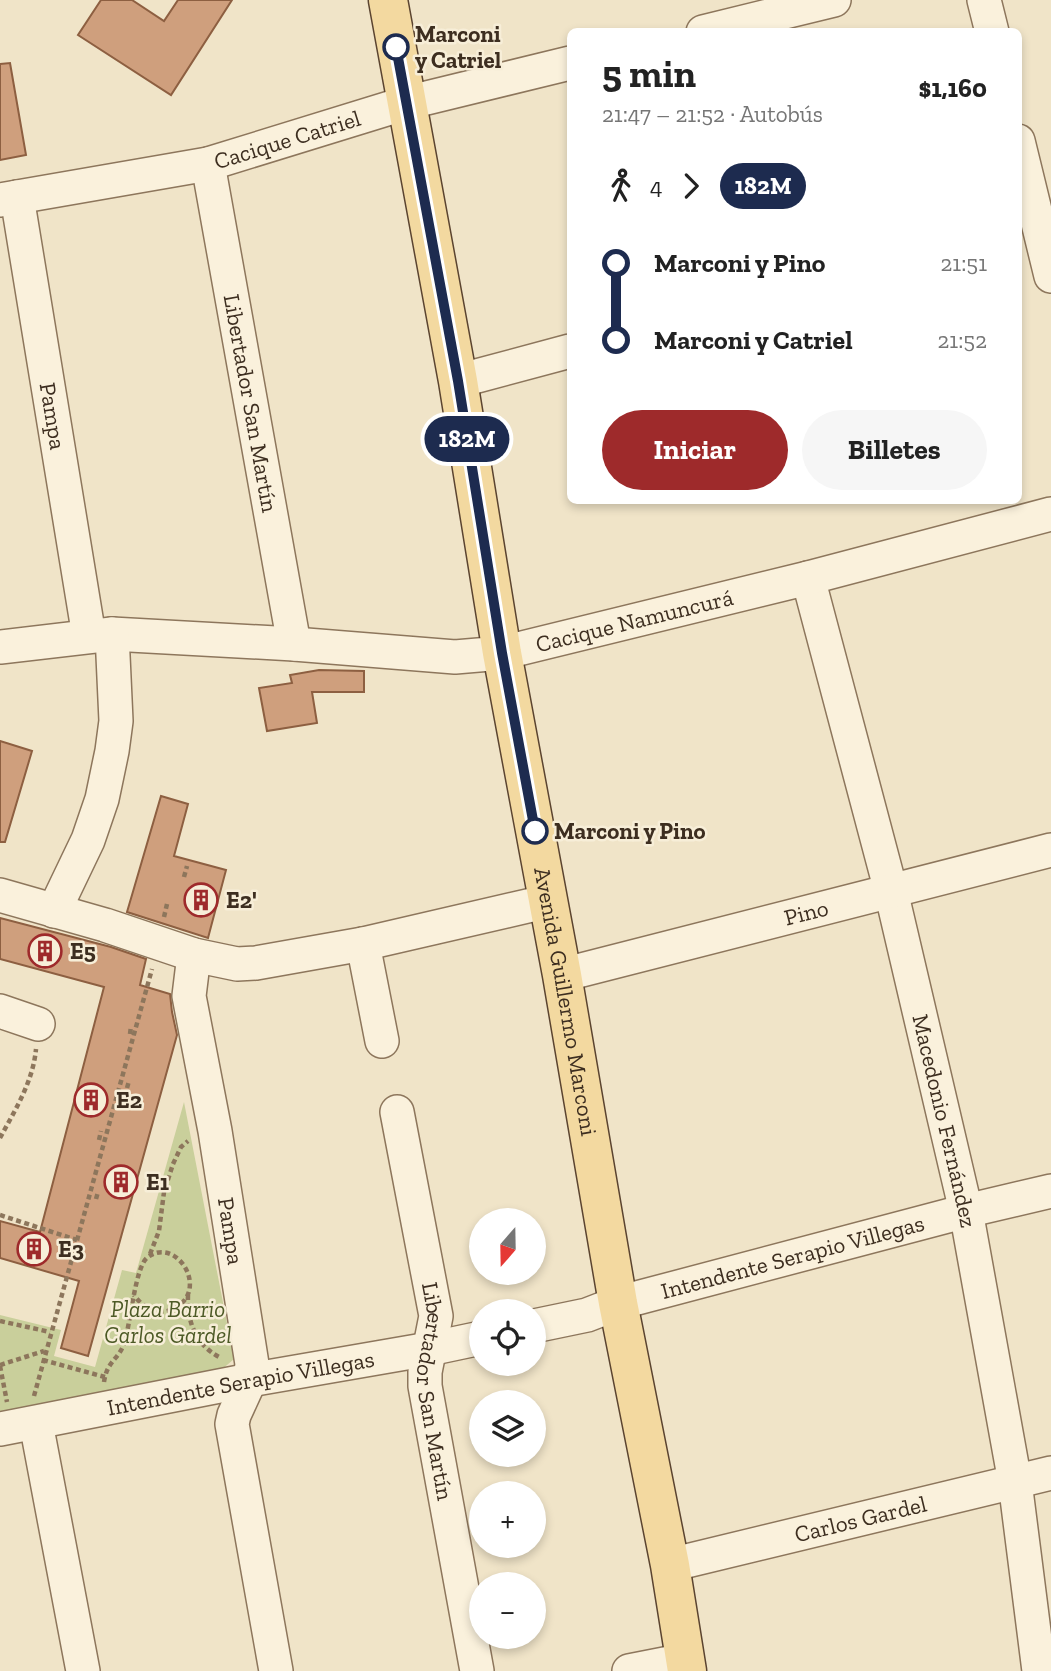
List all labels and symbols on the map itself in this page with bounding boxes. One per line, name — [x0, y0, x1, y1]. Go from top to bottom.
place label: Marconi y Catriel — [415, 20, 502, 74]
marker: Marconi y Catriel — [383, 34, 409, 60]
street label: Cacique Catriel — [211, 104, 364, 175]
street label: Libertador San Martín — [218, 292, 284, 515]
street label: Pampa — [34, 380, 72, 452]
line badge: 182M — [418, 416, 516, 462]
street label: Cacique Namuncurá — [533, 583, 736, 658]
place label: Marconi y Pino — [554, 817, 706, 845]
marker: Marconi y Pino — [522, 818, 548, 844]
street label: Avenida Guillermo Marconi — [528, 865, 603, 1138]
building icon: E2' — [182, 881, 220, 919]
place label: E2' — [226, 886, 257, 914]
street label: Pino — [781, 893, 831, 932]
building icon: E5 — [26, 932, 64, 970]
place label: E5 — [70, 937, 96, 965]
street label: Macedonio Fernández — [906, 1012, 983, 1230]
building icon: E2 — [72, 1081, 110, 1119]
place label: E2 — [116, 1086, 142, 1114]
building icon: E1 — [102, 1163, 140, 1201]
place label: E1 — [146, 1168, 169, 1196]
street label: Pampa — [212, 1195, 250, 1267]
north arrow — [469, 1208, 546, 1284]
street label: Intendente Serapio Villegas — [658, 1209, 927, 1305]
building icon: E3 — [15, 1230, 53, 1268]
place label: E3 — [58, 1235, 84, 1263]
street label: Libertador San Martín — [410, 1280, 460, 1502]
park label: Plaza Barrio Carlos Gardel — [104, 1295, 232, 1349]
street label: Intendente Serapio Villegas — [105, 1345, 376, 1422]
street label: Carlos Gardel — [792, 1490, 929, 1548]

